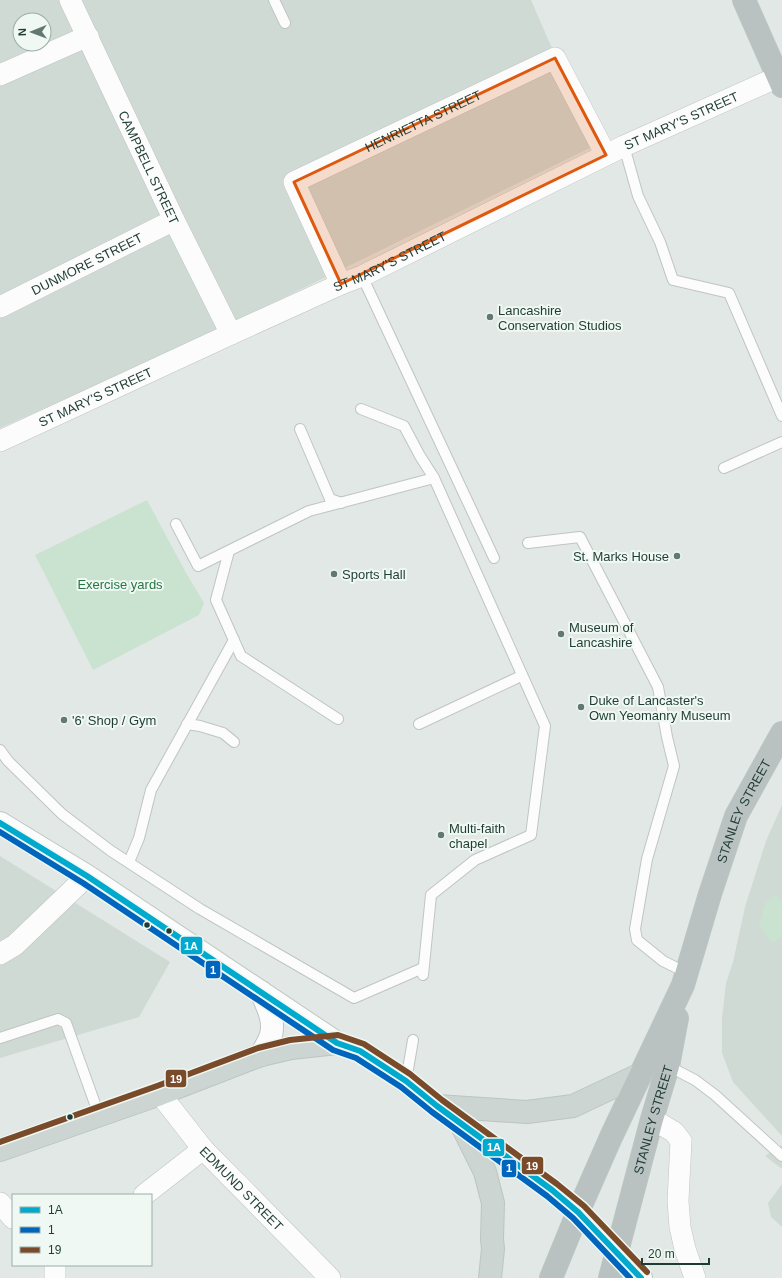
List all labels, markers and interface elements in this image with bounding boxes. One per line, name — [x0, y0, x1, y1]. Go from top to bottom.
north arrow — [12, 12, 52, 52]
text: N — [16, 28, 28, 36]
street label: HENRIETTA STREET — [362, 87, 483, 155]
street label: ST MARY'S STREET — [622, 88, 741, 152]
street label: CAMPBELL STREET — [116, 108, 182, 226]
street label: ST MARY'S STREET — [330, 228, 449, 294]
street label: DUNMORE STREET — [29, 230, 145, 298]
place label: Lancashire Conservation Studios — [498, 303, 622, 333]
marker: Lancashire Conservation Studios — [485, 312, 495, 322]
street label: ST MARY'S STREET — [36, 364, 154, 430]
place label: St. Marks House — [573, 549, 669, 564]
marker: St. Marks House — [672, 551, 682, 561]
place label: Sports Hall — [342, 567, 406, 582]
marker: Sports Hall — [329, 569, 339, 579]
park label: Exercise yards — [77, 577, 163, 592]
place label: Museum of Lancashire — [569, 620, 634, 650]
marker: Museum of Lancashire — [556, 629, 566, 639]
place label: Duke of Lancaster's Own Yeomanry Museum — [589, 693, 731, 723]
marker: Duke of Lancaster's Own Yeomanry Museum — [576, 702, 586, 712]
place label: '6' Shop / Gym — [72, 713, 156, 728]
marker: '6' Shop / Gym — [59, 715, 69, 725]
street label: STANLEY STREET — [713, 756, 774, 865]
place label: Multi-faith chapel — [449, 821, 505, 851]
marker: Multi-faith chapel — [436, 830, 446, 840]
unlabelled marker — [142, 920, 152, 930]
unlabelled marker — [164, 926, 174, 936]
line badge: 1A — [180, 936, 203, 955]
text: 1A — [184, 940, 198, 952]
line badge: 1 — [205, 960, 221, 979]
text: 1 — [210, 964, 216, 976]
street label: STANLEY STREET — [630, 1063, 675, 1176]
line badge: 19 — [165, 1069, 187, 1088]
text: 19 — [170, 1073, 182, 1085]
unlabelled marker — [65, 1112, 75, 1122]
line badge: 1A — [482, 1138, 505, 1157]
text: 1A — [487, 1141, 501, 1153]
street label: EDMUND STREET — [197, 1143, 286, 1234]
line badge: 19 — [521, 1156, 544, 1175]
line badge: 1 — [501, 1159, 517, 1178]
text: 19 — [526, 1160, 538, 1172]
text: 1 — [506, 1162, 512, 1174]
legend — [12, 1194, 152, 1266]
text: 1A — [48, 1203, 63, 1217]
text: 1 — [48, 1223, 55, 1237]
scale bar — [642, 1240, 709, 1266]
text: 19 — [48, 1243, 62, 1257]
text: 20 m — [648, 1247, 675, 1261]

